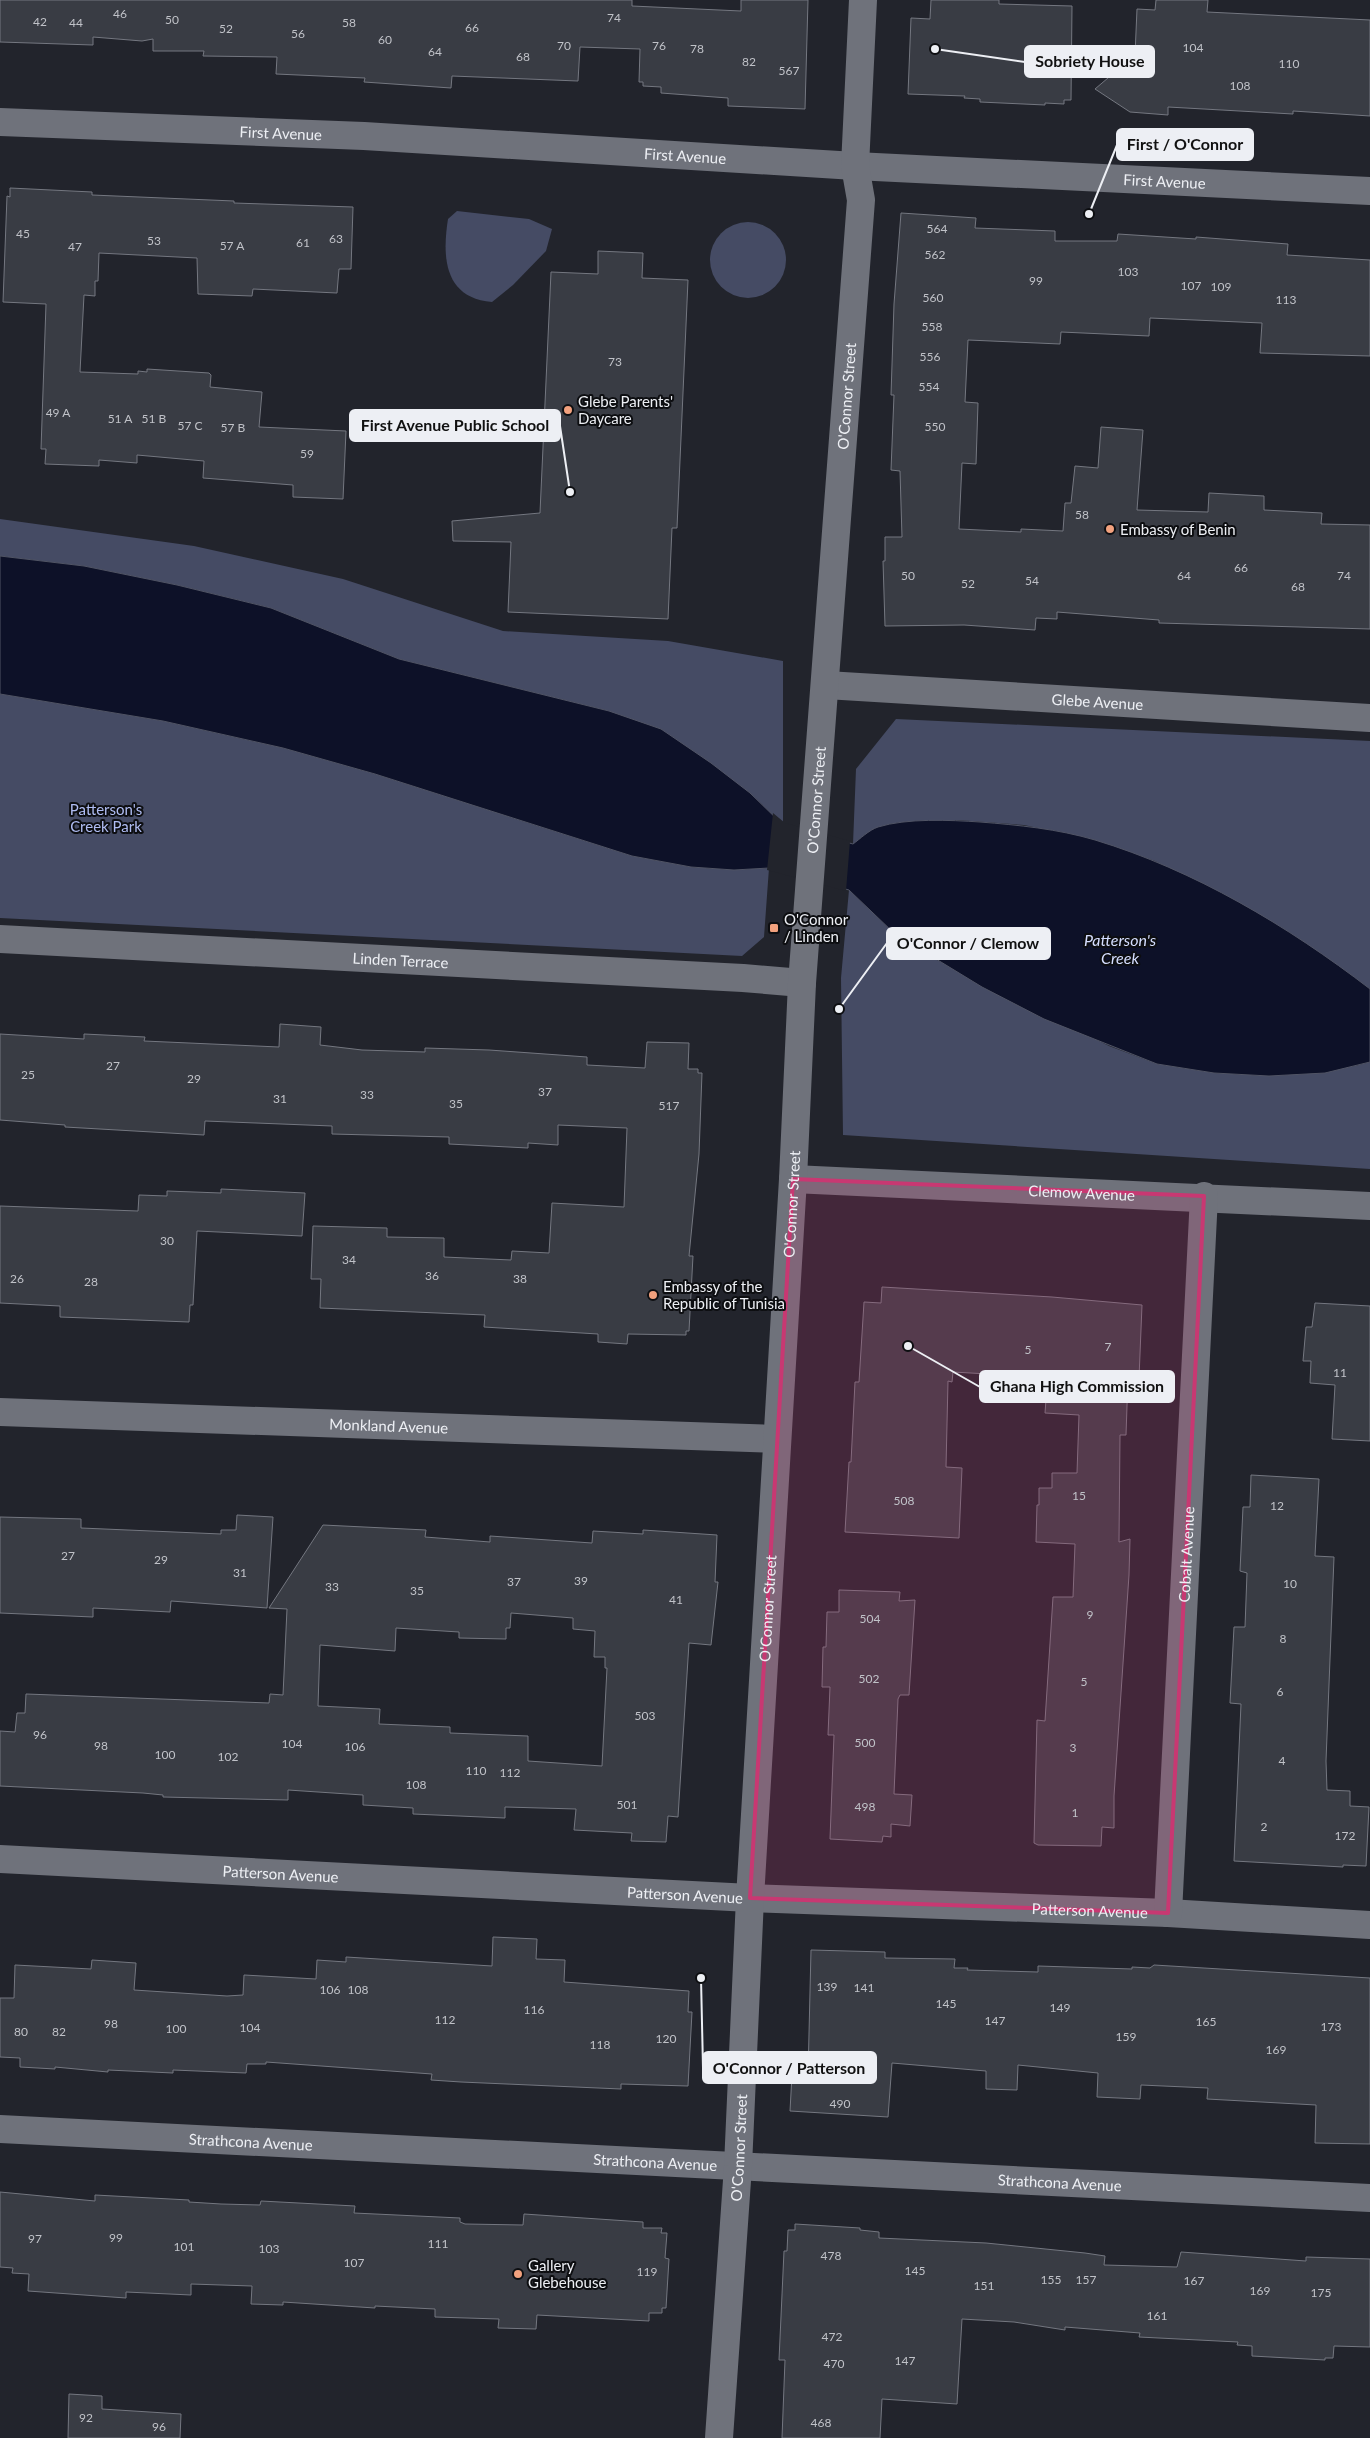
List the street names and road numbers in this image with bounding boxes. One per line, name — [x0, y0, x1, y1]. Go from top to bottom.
street label: First Avenue — [239, 122, 322, 143]
street label: First Avenue — [643, 144, 727, 167]
street label: First Avenue — [1123, 170, 1206, 192]
street label: O'Connor Street — [833, 341, 859, 450]
street label: Glebe Avenue — [1051, 690, 1144, 713]
street label: O'Connor Street — [803, 745, 829, 854]
street label: Linden Terrace — [352, 949, 449, 972]
street label: O'Connor Street — [779, 1150, 803, 1258]
street label: Clemow Avenue — [1028, 1181, 1136, 1204]
street label: Monkland Avenue — [329, 1414, 449, 1437]
street label: Cobalt Avenue — [1175, 1506, 1197, 1603]
street label: O'Connor Street — [755, 1554, 780, 1663]
street label: Patterson Avenue — [222, 1862, 339, 1886]
street label: Patterson Avenue — [627, 1883, 744, 1907]
street label: Patterson Avenue — [1031, 1899, 1148, 1921]
street label: O'Connor Street — [727, 2093, 750, 2202]
street label: Strathcona Avenue — [188, 2130, 313, 2154]
street label: Strathcona Avenue — [593, 2150, 718, 2174]
street label: Strathcona Avenue — [997, 2170, 1122, 2194]

